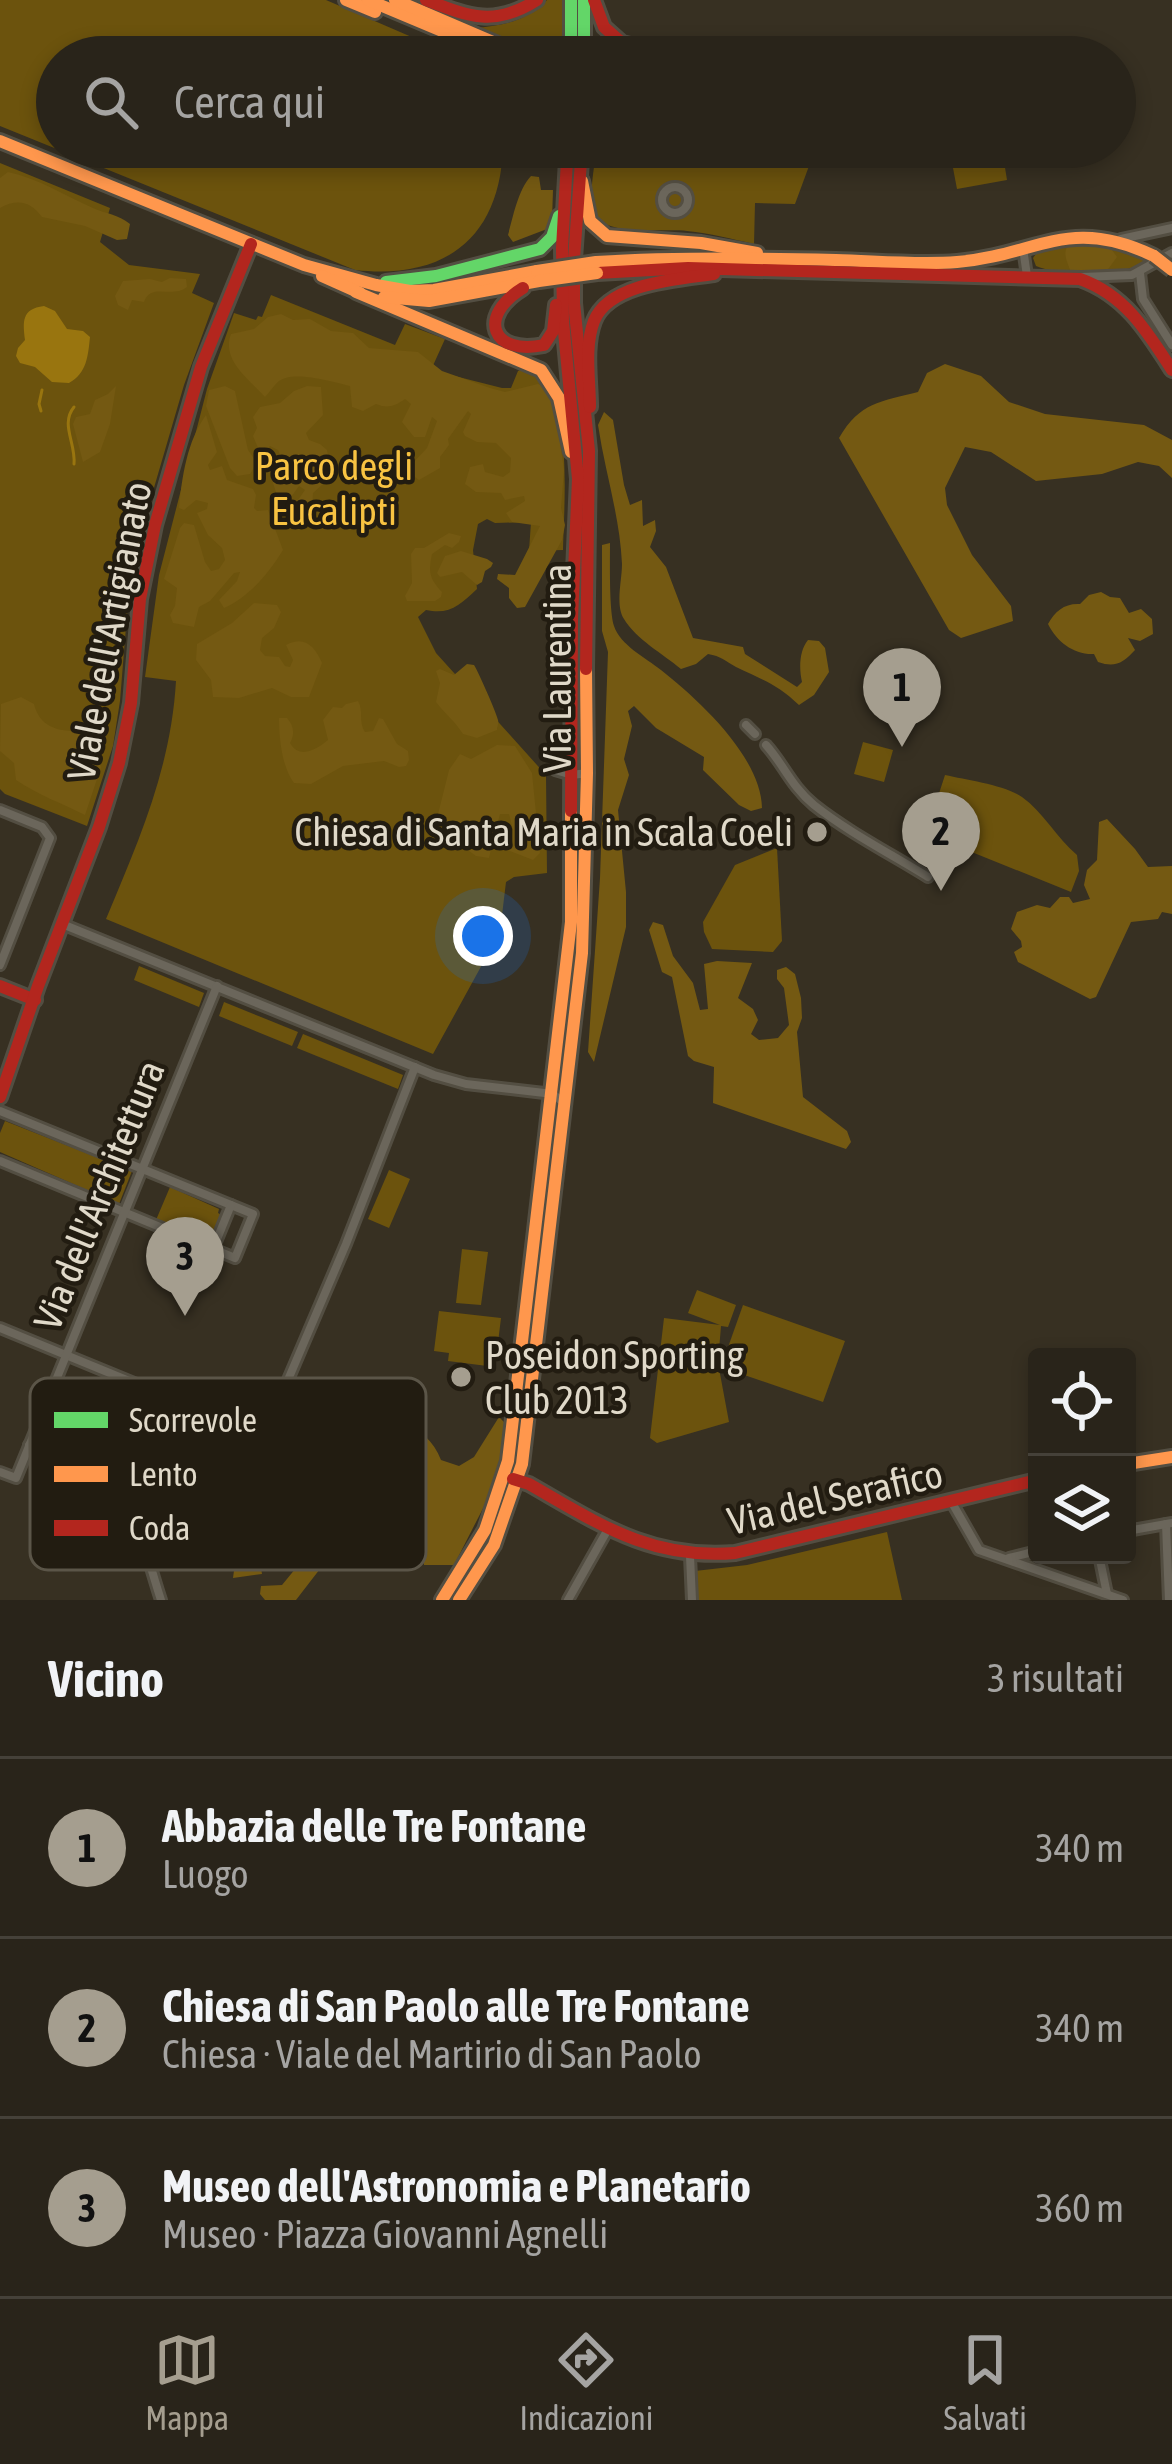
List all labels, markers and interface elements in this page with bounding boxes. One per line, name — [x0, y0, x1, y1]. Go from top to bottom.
search box — [36, 36, 1136, 168]
icon: search — [78, 69, 144, 135]
text: Cerca qui — [174, 76, 325, 128]
park label: Parco degli Eucalipti — [255, 444, 413, 533]
street label: Viale dell'Artigianato — [58, 478, 160, 784]
street label: Via Laurentina — [535, 563, 579, 773]
pin: 1 — [863, 648, 941, 747]
pin: 2 — [902, 792, 980, 891]
place label: Chiesa di Santa Maria in Scala Coeli — [295, 810, 793, 854]
marker: Chiesa di Santa Maria in Scala Coeli — [804, 819, 830, 845]
your location — [453, 906, 513, 966]
street label: Via dell'Architettura — [25, 1054, 173, 1336]
pin: 3 — [146, 1217, 224, 1316]
place label: Poseidon Sporting Club 2013 — [485, 1333, 744, 1422]
map controls — [1028, 1348, 1136, 1564]
button: locate — [1028, 1348, 1136, 1456]
marker: Poseidon Sporting Club 2013 — [448, 1364, 474, 1390]
legend — [30, 1378, 426, 1570]
text: Scorrevole — [129, 1401, 257, 1439]
street label: Via del Serafico — [723, 1451, 947, 1543]
text: Lento — [129, 1455, 197, 1493]
button: layers — [1028, 1456, 1136, 1564]
text: Coda — [129, 1509, 190, 1547]
text: Vicino — [48, 1649, 164, 1708]
text: 3 risultati — [987, 1656, 1124, 1700]
text: Abbazia delle Tre Fontane — [162, 1800, 586, 1852]
text: 1 — [78, 1826, 96, 1870]
text: 340 m — [1036, 1826, 1124, 1870]
text: Luogo — [162, 1852, 249, 1896]
text: Chiesa di San Paolo alle Tre Fontane — [162, 1980, 750, 2032]
text: 2 — [78, 2006, 96, 2050]
text: 340 m — [1036, 2006, 1124, 2050]
text: Chiesa · Viale del Martirio di San Paolo — [162, 2032, 702, 2076]
text: Museo dell'Astronomia e Planetario — [162, 2160, 751, 2212]
text: 3 — [78, 2186, 96, 2230]
text: 360 m — [1036, 2186, 1124, 2230]
text: Museo · Piazza Giovanni Agnelli — [162, 2212, 608, 2256]
tab: Mappa — [145, 2327, 229, 2437]
tab: Indicazioni — [519, 2327, 653, 2437]
tab: Salvati — [944, 2327, 1027, 2437]

